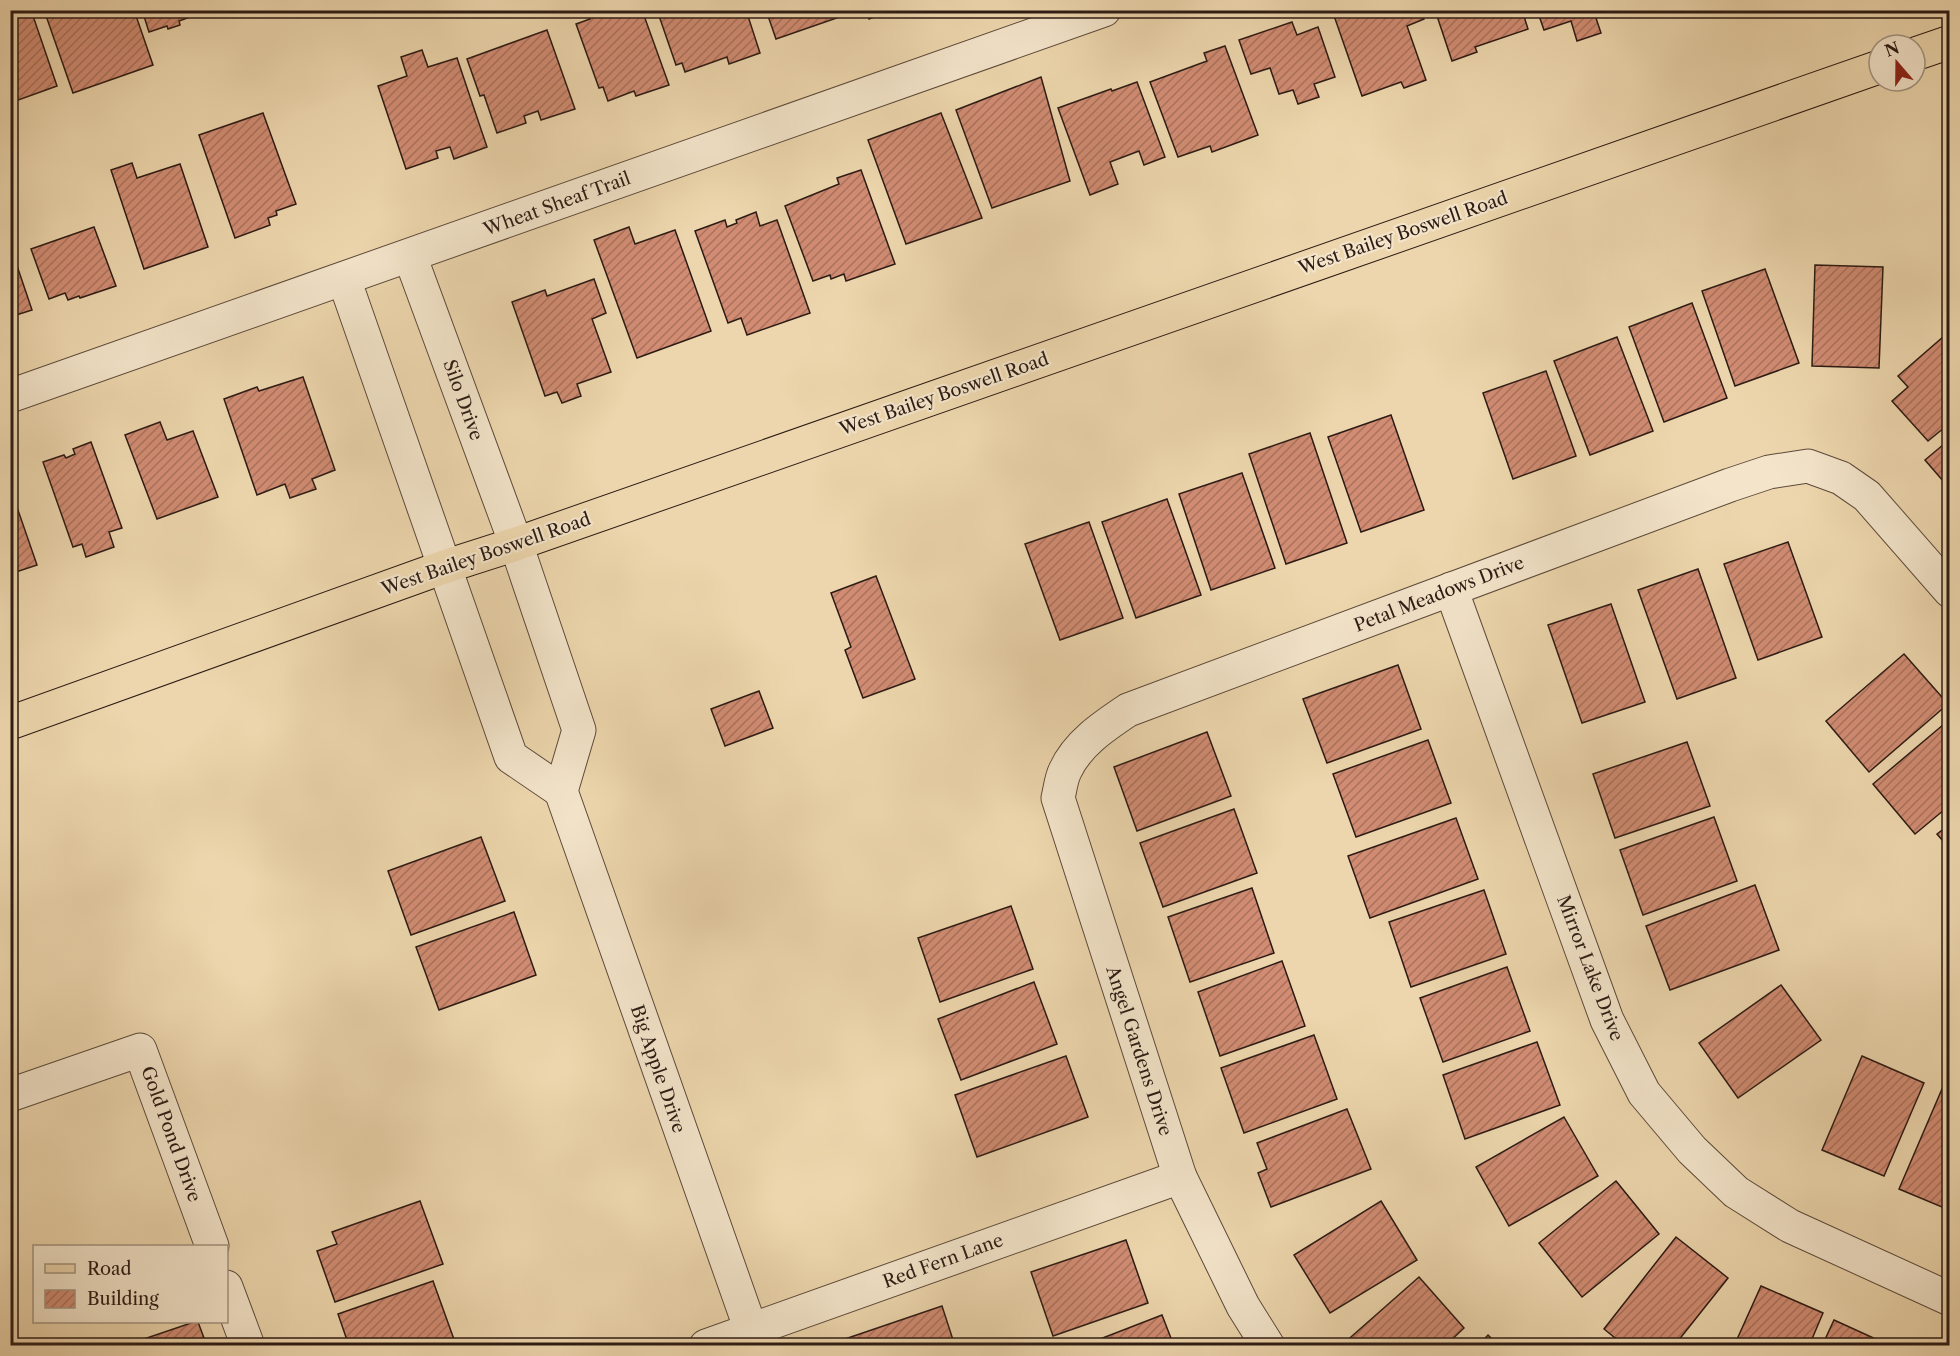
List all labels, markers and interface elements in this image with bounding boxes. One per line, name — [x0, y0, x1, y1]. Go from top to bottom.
north arrow — [1867, 33, 1927, 93]
text: N — [1882, 37, 1902, 61]
street label: Wheat Sheaf Trail — [480, 167, 633, 241]
street label: West Bailey Boswell Road — [1295, 187, 1511, 280]
street label: West Bailey Boswell Road — [836, 348, 1052, 441]
street label: Silo Drive — [438, 357, 488, 443]
street label: West Bailey Boswell Road — [378, 508, 594, 601]
street label: Petal Meadows Drive — [1351, 551, 1527, 637]
street label: Mirror Lake Drive — [1552, 892, 1628, 1044]
street label: Angel Gardens Drive — [1101, 962, 1177, 1139]
street label: Big Apple Drive — [626, 1002, 690, 1136]
street label: Gold Pond Drive — [136, 1063, 206, 1205]
street label: Red Fern Lane — [880, 1229, 1006, 1293]
legend — [33, 1245, 228, 1323]
text: Road — [87, 1258, 132, 1280]
text: Building — [87, 1288, 159, 1310]

